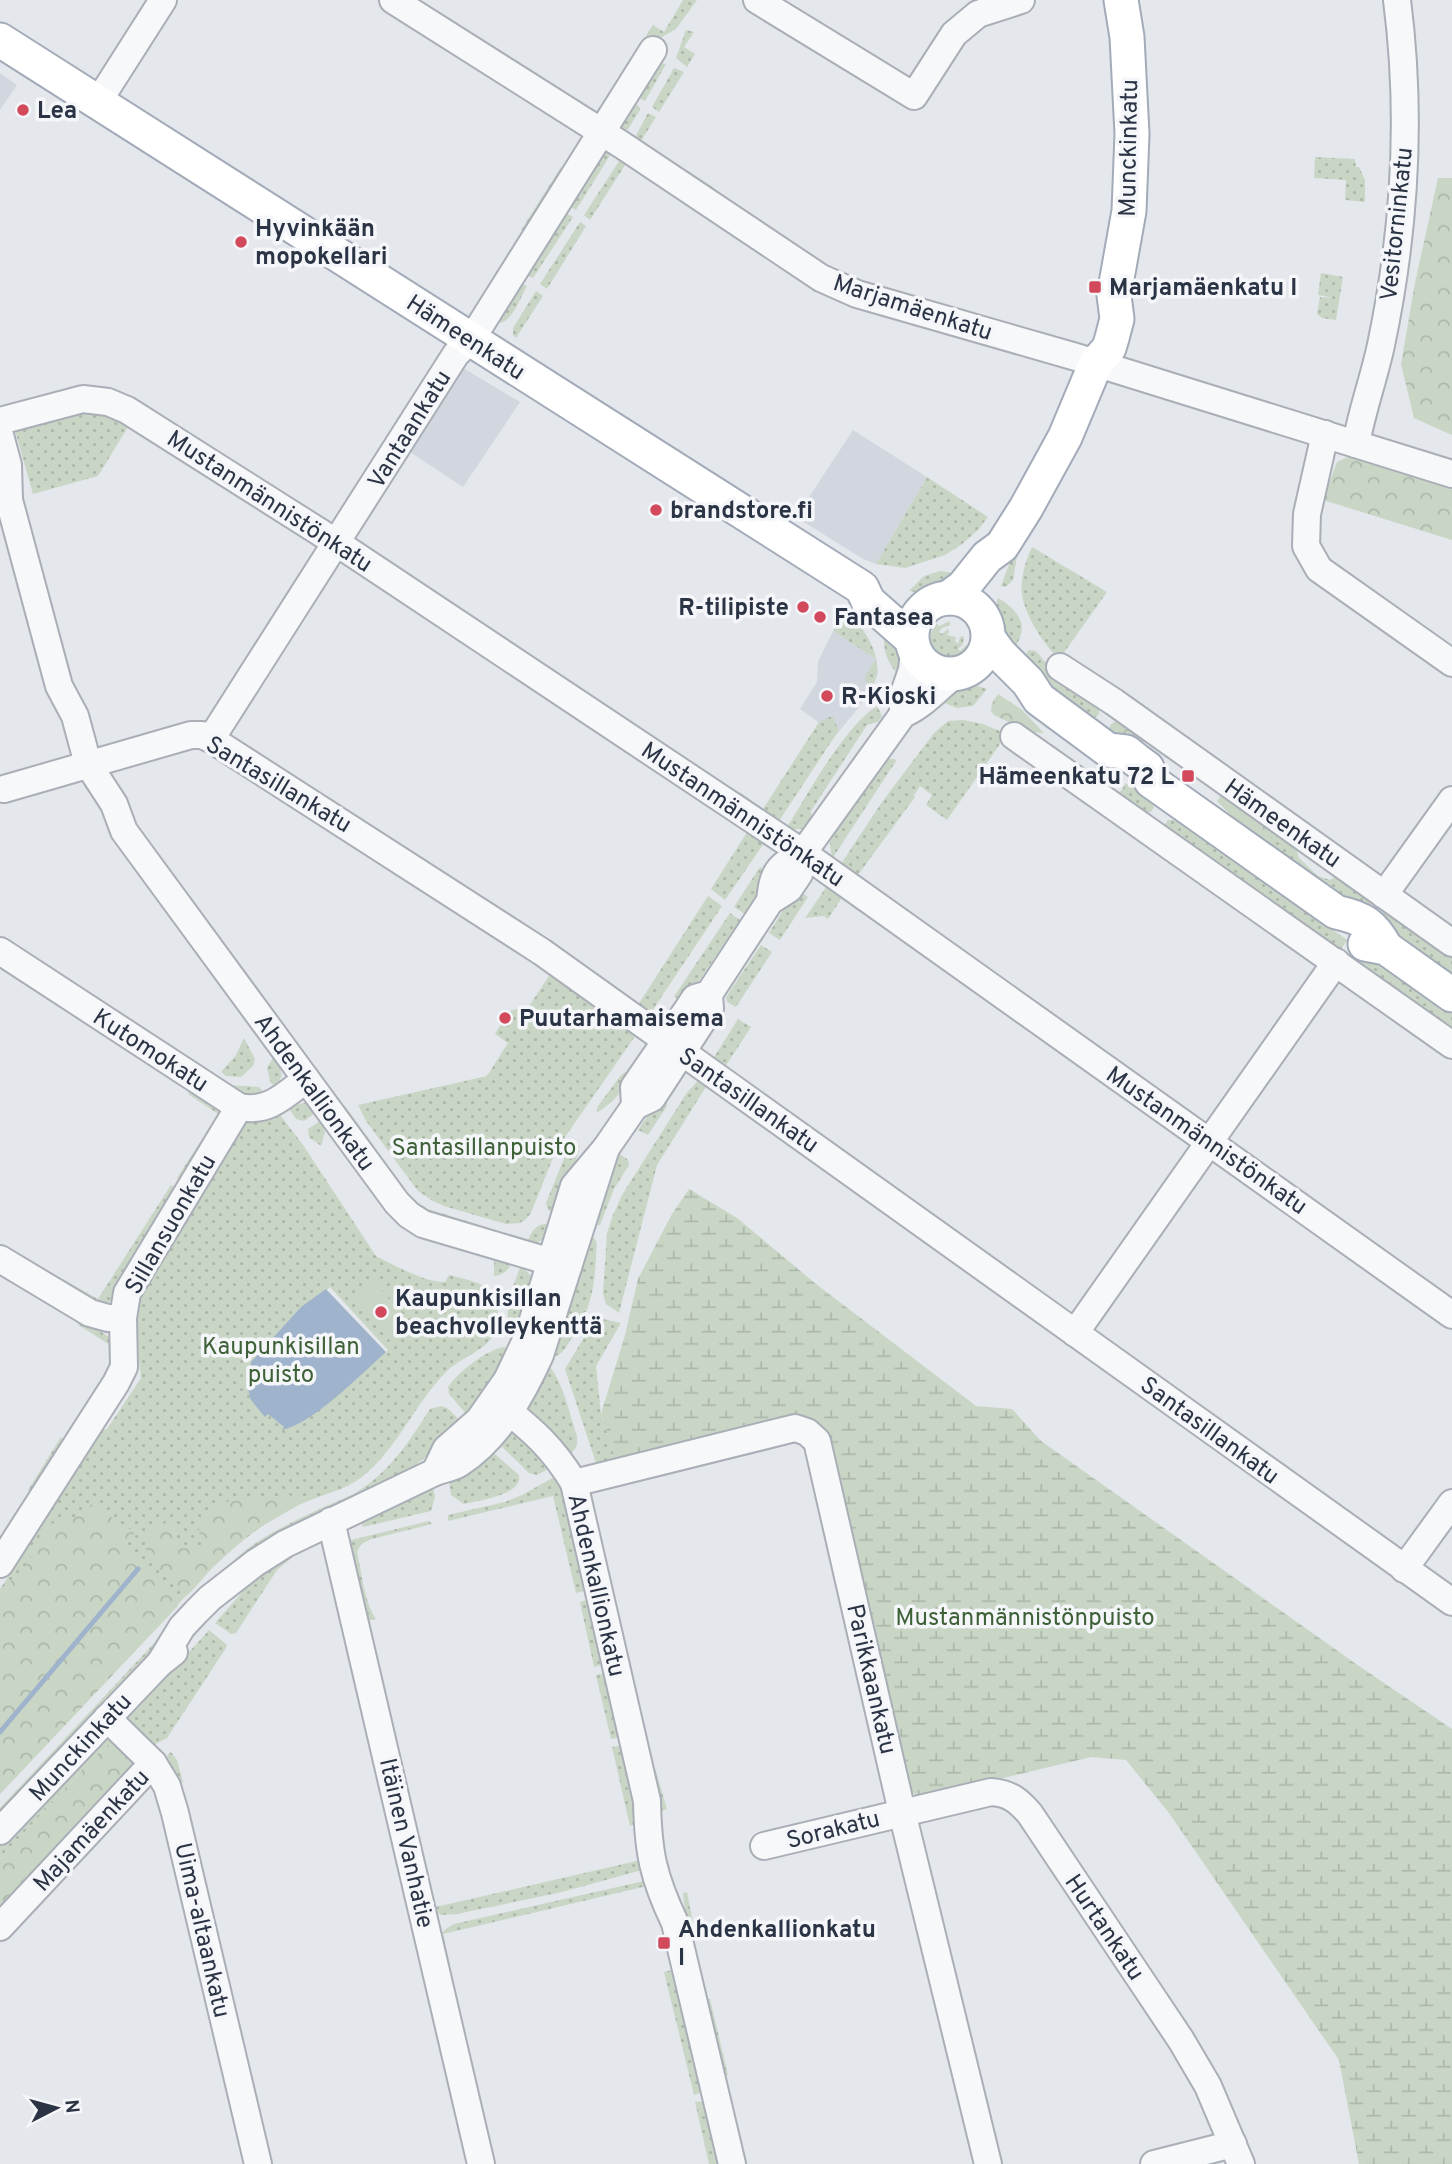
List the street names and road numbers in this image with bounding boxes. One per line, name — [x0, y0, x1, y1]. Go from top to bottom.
street label: Munckinkatu — [1114, 79, 1146, 217]
street label: Vesitorninkatu — [1375, 146, 1421, 302]
street label: Marjamäenkatu — [829, 269, 996, 349]
street label: Hämeenkatu — [400, 289, 530, 388]
street label: Vantaankatu — [362, 365, 459, 495]
street label: Mustanmännistönkatu — [160, 425, 377, 580]
street label: Santasillankatu — [200, 730, 356, 841]
street label: Mustanmännistönkatu — [634, 736, 849, 895]
street label: Hämeenkatu — [1218, 773, 1346, 876]
street label: Kutomokatu — [86, 1003, 213, 1100]
street label: Ahdenkallionkatu — [246, 1009, 380, 1178]
street label: Santasillankatu — [672, 1042, 824, 1161]
street label: Mustanmännistönkatu — [1099, 1061, 1312, 1223]
street label: Sillansuonkatu — [119, 1149, 224, 1301]
street label: Santasillankatu — [1133, 1371, 1284, 1492]
street label: Ahdenkallionkatu — [559, 1491, 631, 1680]
street label: Parikkaankatu — [838, 1601, 902, 1758]
street label: Munckinkatu — [24, 1688, 139, 1809]
street label: Itäinen Vanhatie — [371, 1756, 439, 1931]
street label: Majamäenkatu — [28, 1764, 157, 1899]
street label: Sorakatu — [784, 1805, 883, 1857]
street label: Uima-altaankatu — [166, 1840, 236, 2021]
street label: Hurtankatu — [1057, 1869, 1150, 1987]

